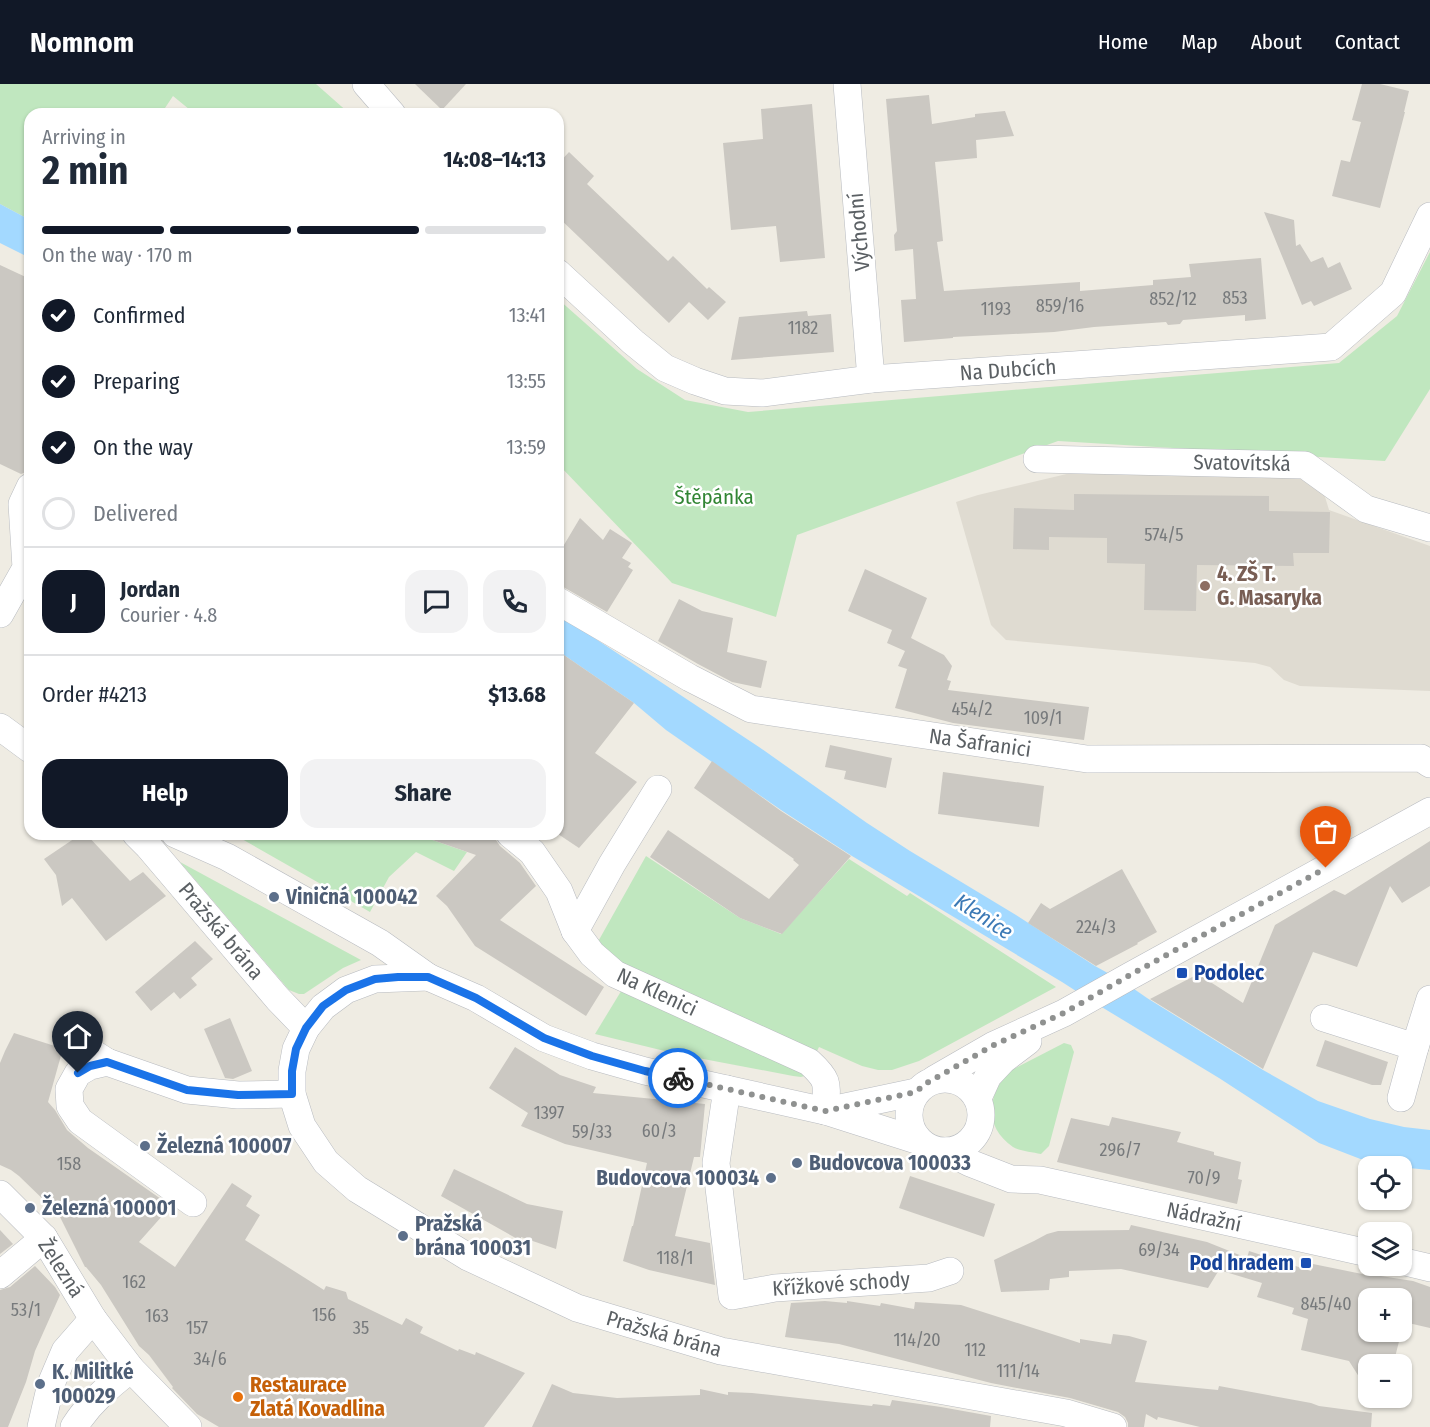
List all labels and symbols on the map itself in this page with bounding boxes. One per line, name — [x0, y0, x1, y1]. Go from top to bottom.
street label: Východní — [843, 192, 875, 272]
house number: 853 — [1222, 287, 1248, 309]
house number: 852/12 — [1149, 288, 1197, 310]
house number: 859/16 — [1036, 295, 1084, 317]
house number: 1193 — [981, 298, 1011, 320]
house number: 1182 — [788, 317, 818, 339]
street label: Na Dubcích — [959, 354, 1057, 386]
street label: Svatovítská — [1193, 449, 1291, 477]
park label: Štěpánka — [674, 484, 754, 510]
house number: 574/5 — [1144, 524, 1184, 546]
place label: 4. ZŠ T. G. Masaryka — [1217, 559, 1322, 611]
marker: 4. ZŠ T. G. Masaryka — [1198, 579, 1212, 593]
house number: 454/2 — [952, 698, 992, 720]
house number: 109/1 — [1024, 707, 1062, 729]
street label: Na Šafranici — [927, 723, 1033, 763]
pin — [1300, 806, 1351, 868]
street label: Pražská brána — [173, 877, 269, 985]
place label: Viničná 100042 — [285, 884, 418, 910]
water label: Klenice — [949, 888, 1018, 945]
marker: Viničná 100042 — [267, 890, 281, 904]
house number: 224/3 — [1076, 916, 1116, 938]
place label: Podolec — [1194, 960, 1265, 986]
street label: Na Klenici — [613, 962, 701, 1022]
marker: Podolec — [1175, 966, 1189, 980]
pin — [52, 1011, 103, 1073]
courier — [648, 1048, 708, 1108]
house number: 1397 — [534, 1102, 564, 1124]
house number: 60/3 — [642, 1120, 676, 1142]
house number: 59/33 — [572, 1121, 612, 1143]
place label: Železná 100007 — [157, 1132, 292, 1159]
marker: Železná 100007 — [138, 1139, 152, 1153]
house number: 296/7 — [1100, 1139, 1140, 1161]
place label: Budovcova 100033 — [809, 1150, 971, 1176]
house number: 158 — [57, 1153, 81, 1175]
marker: Budovcova 100033 — [790, 1156, 804, 1170]
place label: Budovcova 100034 — [596, 1165, 759, 1191]
house number: 70/9 — [1188, 1167, 1220, 1189]
marker: Budovcova 100034 — [764, 1171, 778, 1185]
place label: Železná 100001 — [42, 1194, 176, 1221]
street label: Nádražní — [1164, 1196, 1244, 1238]
marker: Železná 100001 — [23, 1201, 37, 1215]
place label: Pražská brána 100031 — [415, 1211, 531, 1261]
marker: Pražská brána 100031 — [396, 1229, 410, 1243]
street label: Železná — [32, 1234, 90, 1302]
house number: 69/34 — [1138, 1239, 1180, 1261]
house number: 118/1 — [656, 1247, 694, 1269]
place label: Pod hradem — [1190, 1250, 1294, 1276]
marker: Pod hradem — [1299, 1256, 1313, 1270]
street label: Křížkové schody — [771, 1266, 911, 1302]
house number: 162 — [122, 1271, 146, 1293]
house number: 845/40 — [1300, 1293, 1352, 1315]
house number: 53/1 — [11, 1299, 41, 1321]
house number: 156 — [312, 1304, 336, 1326]
house number: 163 — [145, 1305, 169, 1327]
street label: Pražská brána — [603, 1305, 725, 1363]
house number: 157 — [186, 1317, 208, 1339]
house number: 35 — [353, 1317, 369, 1339]
house number: 114/20 — [893, 1329, 941, 1351]
house number: 112 — [964, 1339, 986, 1361]
house number: 34/6 — [193, 1348, 227, 1370]
place label: K. Militké 100029 — [52, 1359, 134, 1409]
house number: 111/14 — [996, 1360, 1040, 1382]
place label: Restaurace Zlatá Kovadlina — [250, 1372, 385, 1422]
marker: K. Militké 100029 — [33, 1377, 47, 1391]
marker: Restaurace Zlatá Kovadlina — [231, 1390, 245, 1404]

